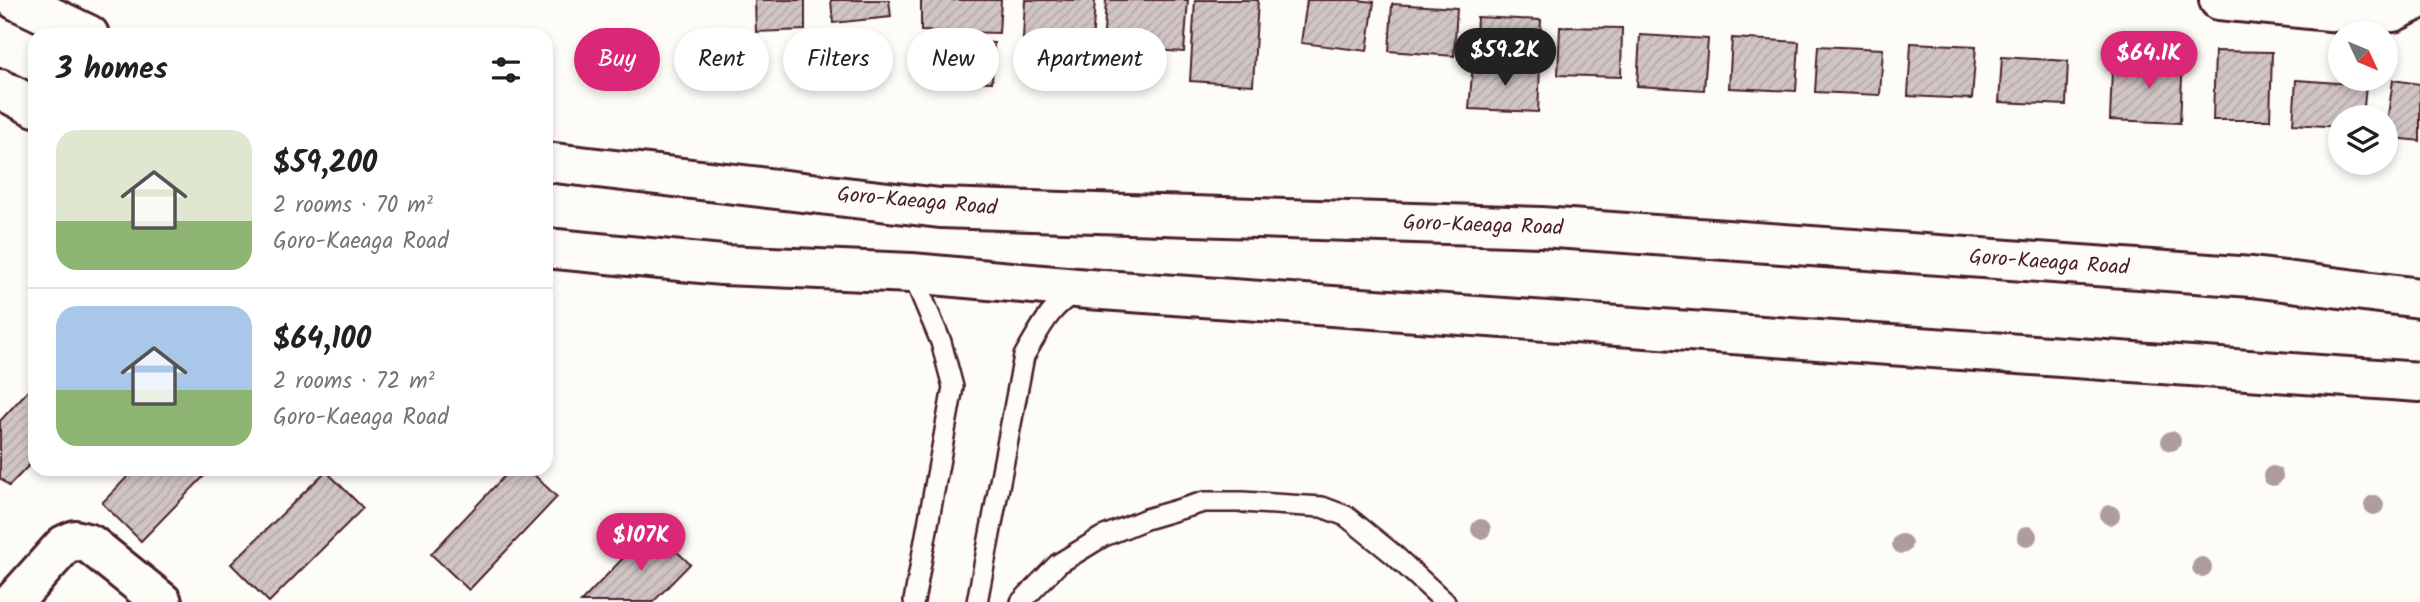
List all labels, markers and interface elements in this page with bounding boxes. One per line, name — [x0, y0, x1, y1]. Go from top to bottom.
north arrow — [2328, 21, 2398, 91]
map controls — [2328, 21, 2398, 175]
chip: Buy — [574, 28, 660, 91]
chip: Rent — [674, 28, 769, 91]
chip: Filters — [783, 28, 893, 91]
chip: New — [907, 28, 999, 91]
chip: Apartment — [1013, 28, 1167, 91]
pin: $59.2K — [1448, 28, 1562, 88]
pin: $64.1K — [2092, 32, 2206, 91]
text: $59.2K — [1470, 33, 1540, 69]
text: $64.1K — [2117, 36, 2181, 72]
text: 3 homes — [56, 46, 168, 94]
icon: filters — [487, 51, 525, 89]
button: layers — [2328, 105, 2398, 175]
text: $59,200 — [273, 140, 377, 188]
icon: home — [112, 158, 196, 242]
street label: Goro-Kaeaga Road — [836, 179, 999, 225]
text: 2 rooms · 70 m² — [273, 188, 433, 224]
street label: Goro-Kaeaga Road — [1402, 207, 1564, 245]
text: Goro-Kaeaga Road — [273, 224, 449, 260]
street label: Goro-Kaeaga Road — [1968, 241, 2131, 285]
text: $64,100 — [273, 316, 371, 364]
icon: home — [112, 334, 196, 418]
text: 2 rooms · 72 m² — [273, 364, 435, 400]
text: Goro-Kaeaga Road — [273, 400, 449, 436]
pin: $107K — [592, 514, 690, 573]
text: $107K — [612, 518, 670, 554]

